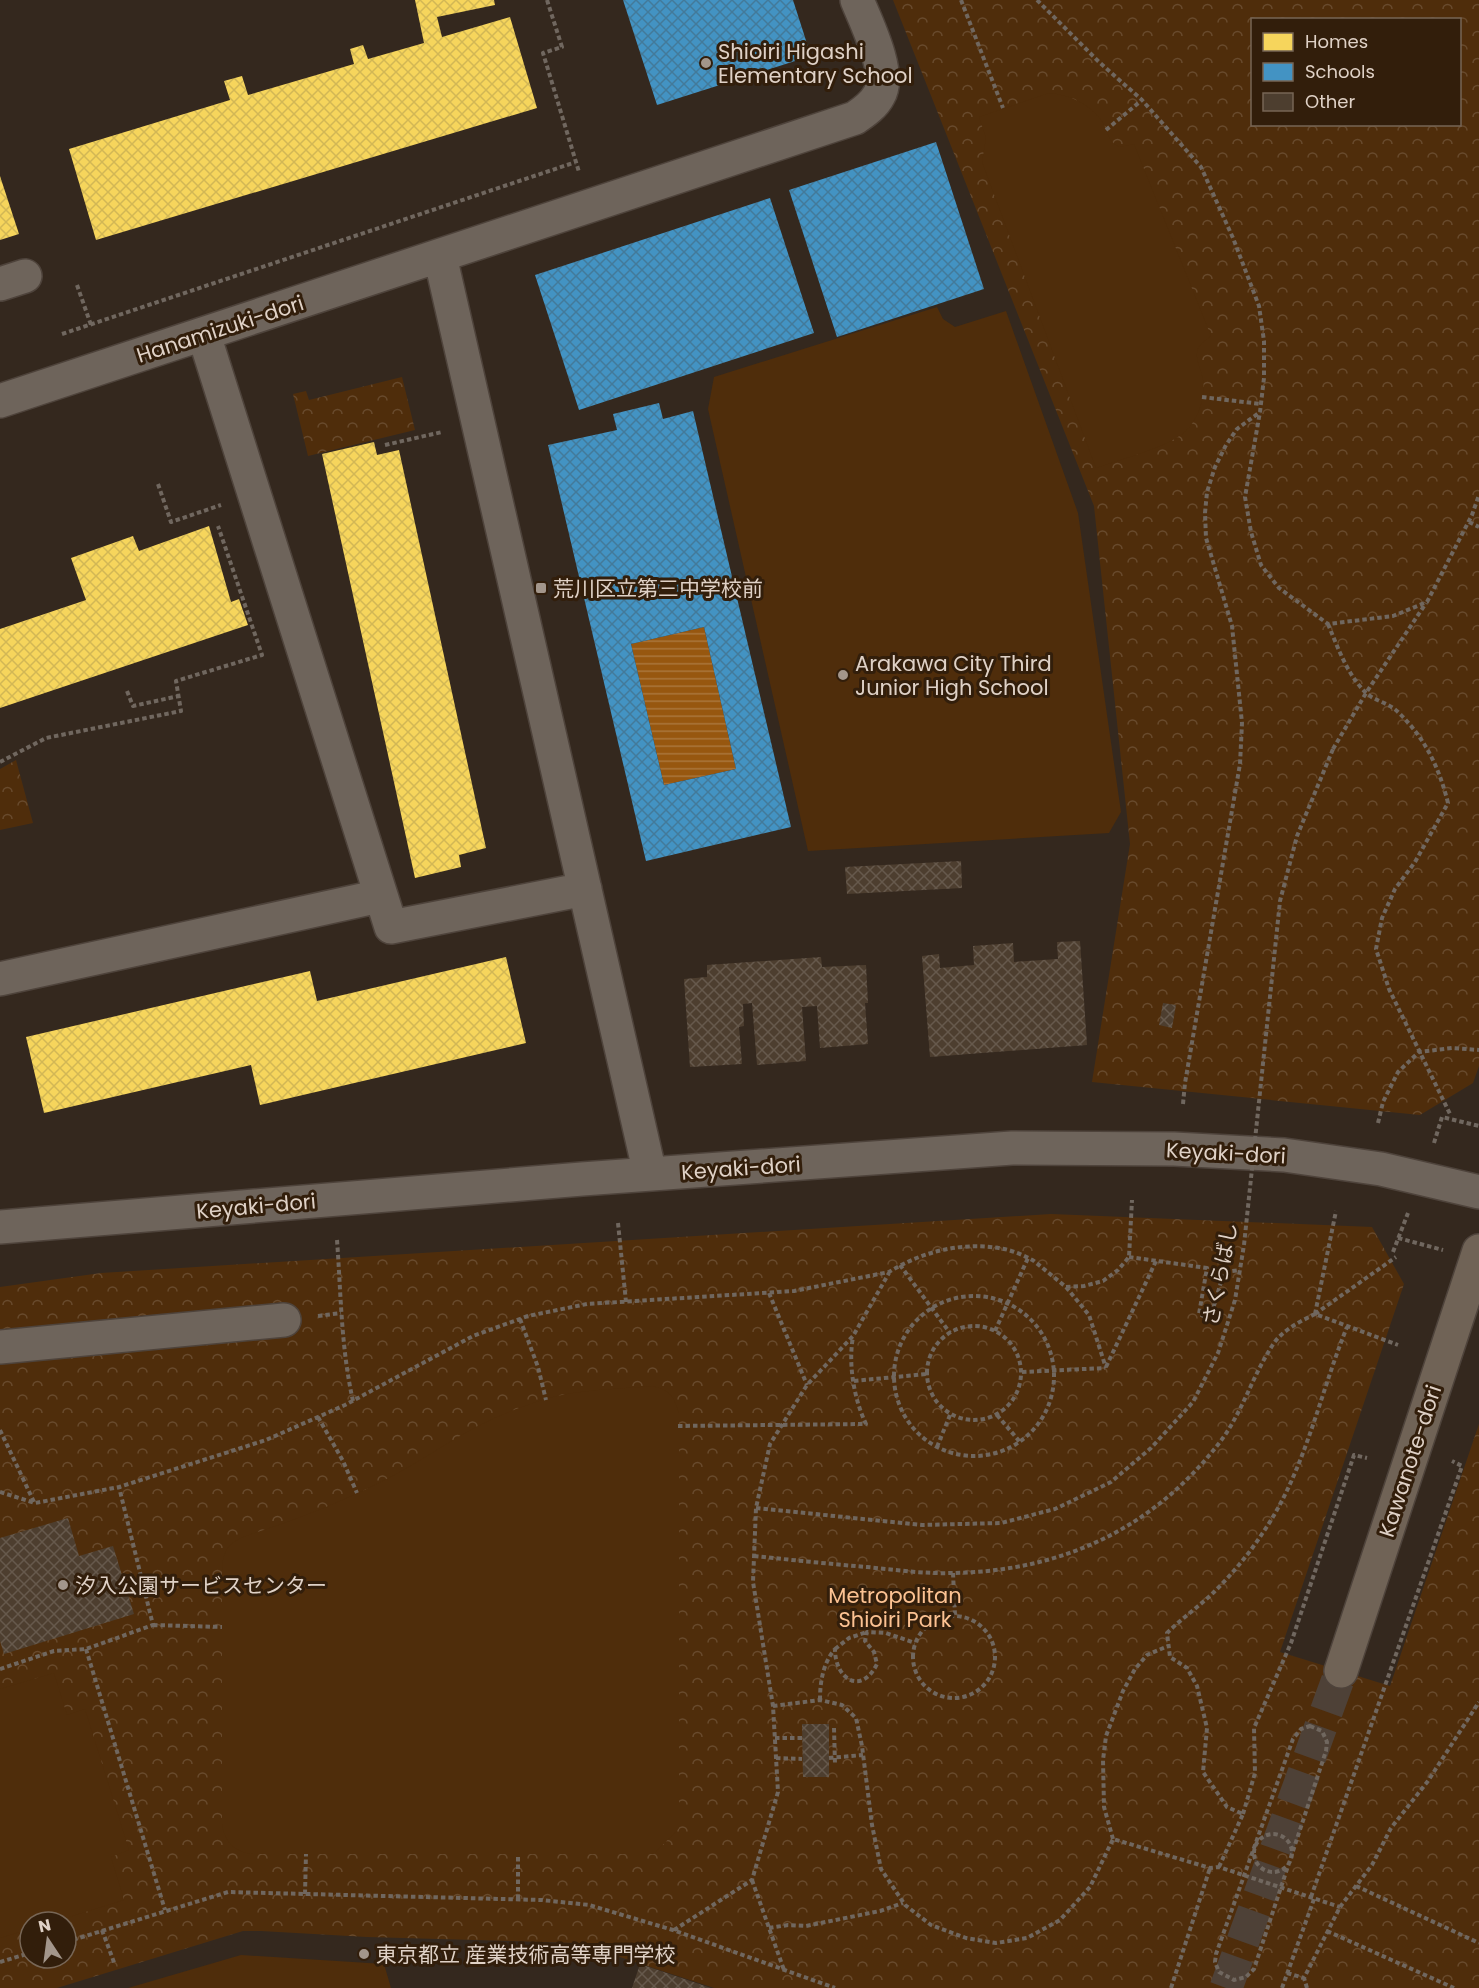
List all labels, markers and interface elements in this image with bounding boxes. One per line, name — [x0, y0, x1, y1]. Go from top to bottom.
legend — [1251, 18, 1461, 126]
text: Homes — [1305, 29, 1368, 54]
place label: Shioiri Higashi Elementary School — [718, 37, 913, 90]
marker: Shioiri Higashi Elementary School — [699, 56, 713, 70]
text: Schools — [1305, 59, 1375, 84]
text: Other — [1305, 89, 1355, 114]
street label: Hanamizuki-dori — [133, 288, 307, 370]
place label: 荒川区立第三中学校前 — [553, 574, 763, 603]
marker: 荒川区立第三中学校前 — [534, 581, 548, 595]
place label: Arakawa City Third Junior High School — [855, 649, 1052, 702]
marker: Arakawa City Third Junior High School — [836, 668, 850, 682]
street label: Keyaki-dori — [1165, 1135, 1287, 1171]
street label: Keyaki-dori — [680, 1149, 802, 1187]
street label: Keyaki-dori — [195, 1186, 317, 1226]
street label: さくらばし — [1196, 1220, 1244, 1328]
street label: Kawanote-dori — [1372, 1381, 1448, 1541]
place label: 汐入公園サービスセンター — [75, 1571, 327, 1600]
marker: 汐入公園サービスセンター — [56, 1578, 70, 1592]
park label: Metropolitan Shioiri Park — [828, 1581, 962, 1634]
north arrow — [18, 1910, 78, 1970]
text: N — [36, 1913, 53, 1938]
place label: 東京都立 産業技術高等専門学校 — [376, 1940, 676, 1969]
marker: 東京都立 産業技術高等専門学校 — [357, 1947, 371, 1961]

